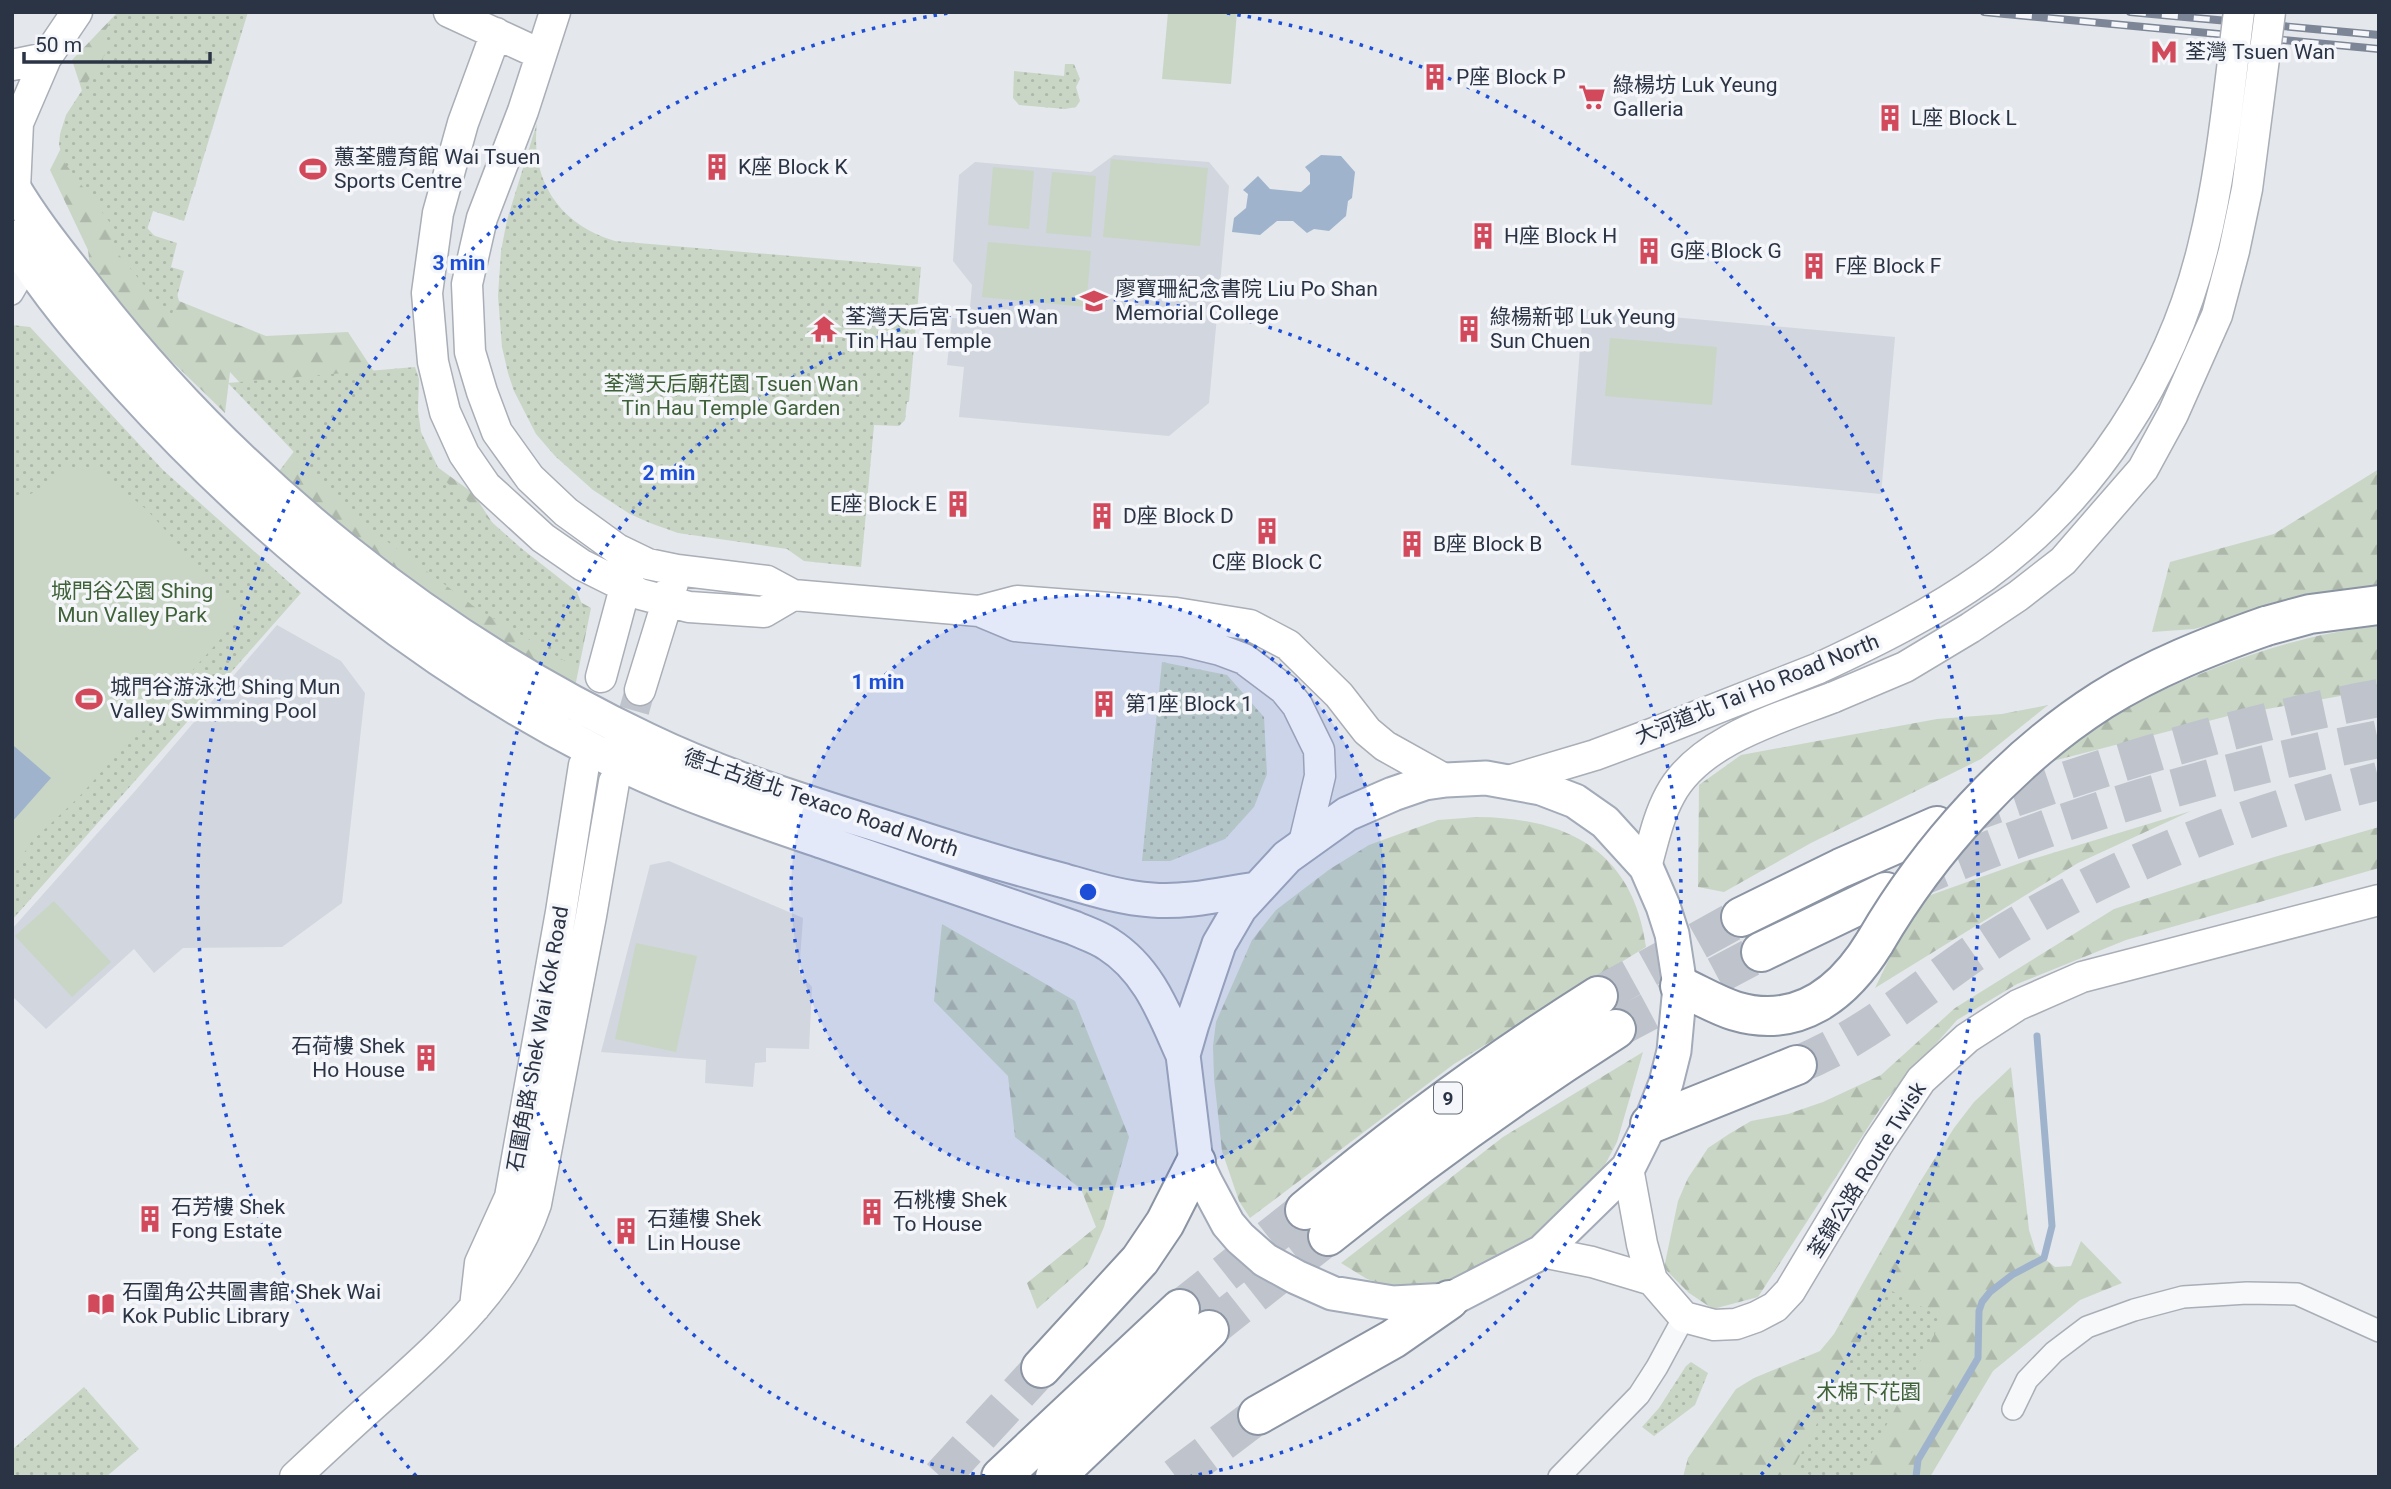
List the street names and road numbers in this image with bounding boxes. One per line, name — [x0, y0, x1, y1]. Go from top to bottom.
street label: 大河道北 Tai Ho Road North — [1632, 629, 1882, 749]
street label: 德士古道北 Texaco Road North — [680, 745, 962, 861]
street label: 石圍角路 Shek Wai Kok Road — [503, 904, 573, 1174]
street label: 荃錦公路 Route Twisk — [1803, 1077, 1931, 1262]
road number: 9 — [1434, 1082, 1462, 1114]

